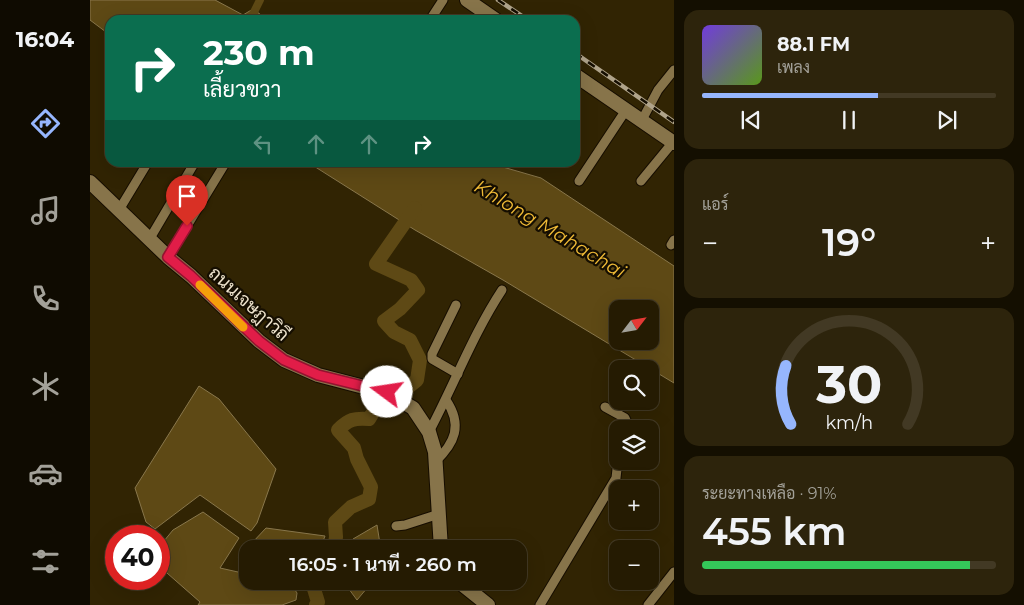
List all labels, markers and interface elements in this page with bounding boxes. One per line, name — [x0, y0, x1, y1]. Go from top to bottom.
text: 16:04 — [16, 26, 74, 53]
text: 230 m — [203, 31, 315, 74]
text: 88.1 FM — [777, 33, 850, 56]
icon: right — [120, 35, 185, 100]
text: เพลง — [777, 58, 810, 77]
text: เลี้ยวขวา — [203, 76, 281, 103]
icon: directions — [28, 106, 63, 141]
icon: previous — [737, 106, 765, 134]
icon: pause — [835, 106, 863, 134]
icon: next — [933, 106, 961, 134]
icon: left — [249, 130, 277, 158]
icon: ahead — [302, 130, 330, 158]
icon: ahead — [355, 130, 383, 158]
icon: right — [408, 130, 436, 158]
pin — [166, 175, 208, 226]
water label: Khlong Mahachai — [470, 175, 631, 284]
icon: arrive — [173, 182, 201, 210]
icon: music — [28, 193, 63, 228]
text: แอร์ — [702, 195, 728, 214]
text: 19° — [822, 219, 876, 266]
text: − — [702, 226, 718, 260]
text: + — [980, 226, 996, 260]
street label: ถนนเจษฎาวิถี — [204, 261, 295, 347]
icon: phone — [28, 281, 63, 316]
north arrow — [609, 300, 659, 350]
map controls — [609, 300, 659, 590]
text: 30 — [815, 353, 882, 416]
button: search — [609, 360, 659, 410]
position arrow — [360, 365, 412, 417]
icon: climate — [28, 369, 63, 404]
text: km/h — [825, 412, 873, 433]
button: layers — [609, 420, 659, 470]
icon: car — [28, 456, 63, 491]
button: + — [609, 480, 659, 530]
text: ระยะทางเหลือ · 91% — [702, 484, 837, 503]
text: 455 km — [702, 508, 846, 555]
speed limit sign: 40 — [105, 525, 170, 590]
button: − — [609, 540, 659, 590]
icon: filters — [28, 544, 63, 579]
text: 16:05 · 1 นาที · 260 m — [289, 553, 477, 576]

